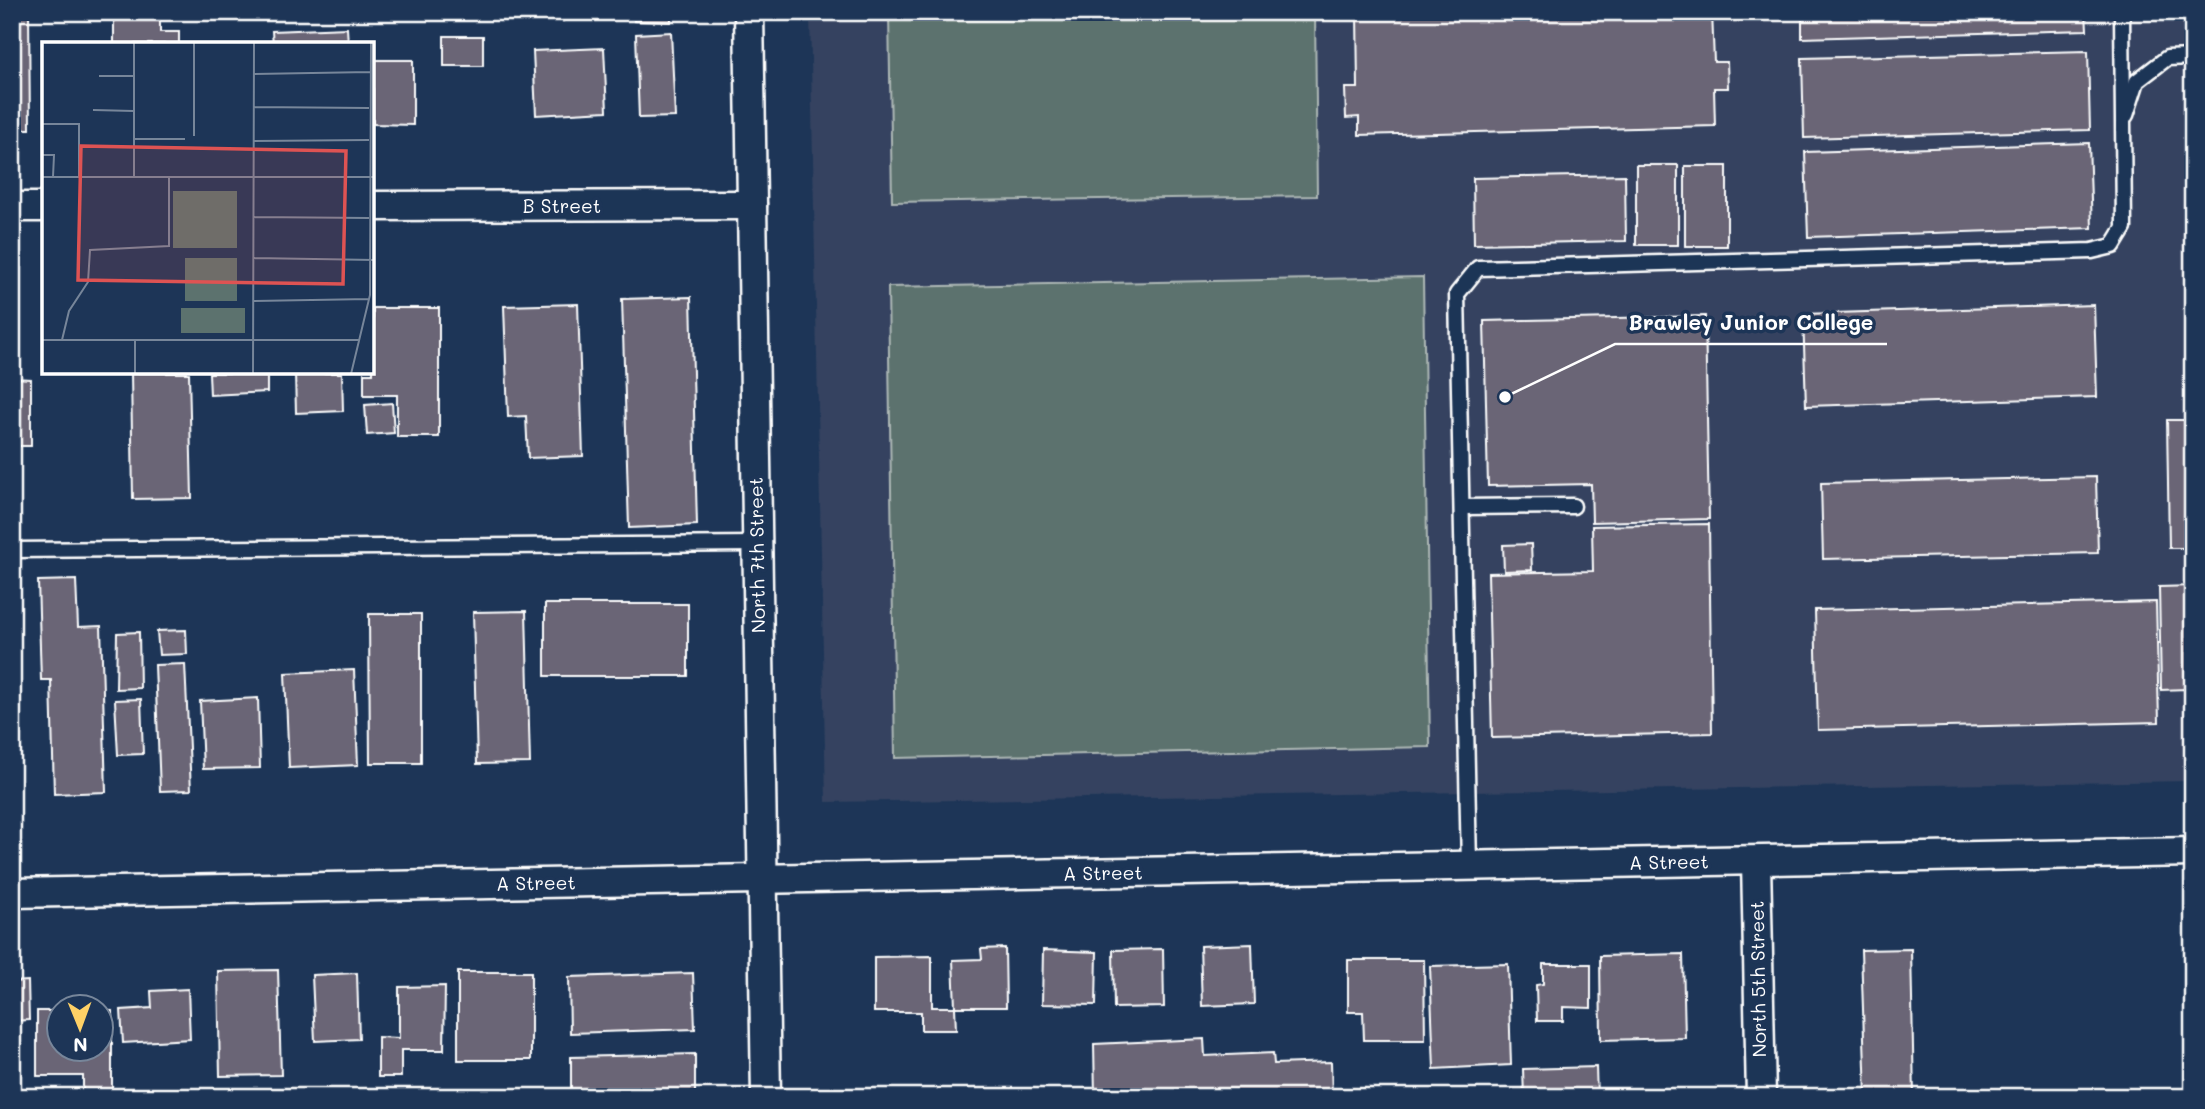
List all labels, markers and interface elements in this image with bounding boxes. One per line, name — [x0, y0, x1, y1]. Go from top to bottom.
inset map — [42, 42, 374, 374]
street label: B Street — [523, 193, 601, 218]
callout: Brawley Junior College — [1615, 302, 1887, 344]
text: Brawley Junior College — [1629, 308, 1873, 336]
street label: North 7th Street — [743, 477, 770, 633]
street label: A Street — [1629, 848, 1709, 875]
street label: A Street — [1063, 859, 1143, 886]
street label: A Street — [496, 869, 576, 896]
street label: North 5th Street — [1744, 900, 1771, 1058]
north arrow — [46, 993, 116, 1064]
text: N — [73, 1033, 88, 1058]

